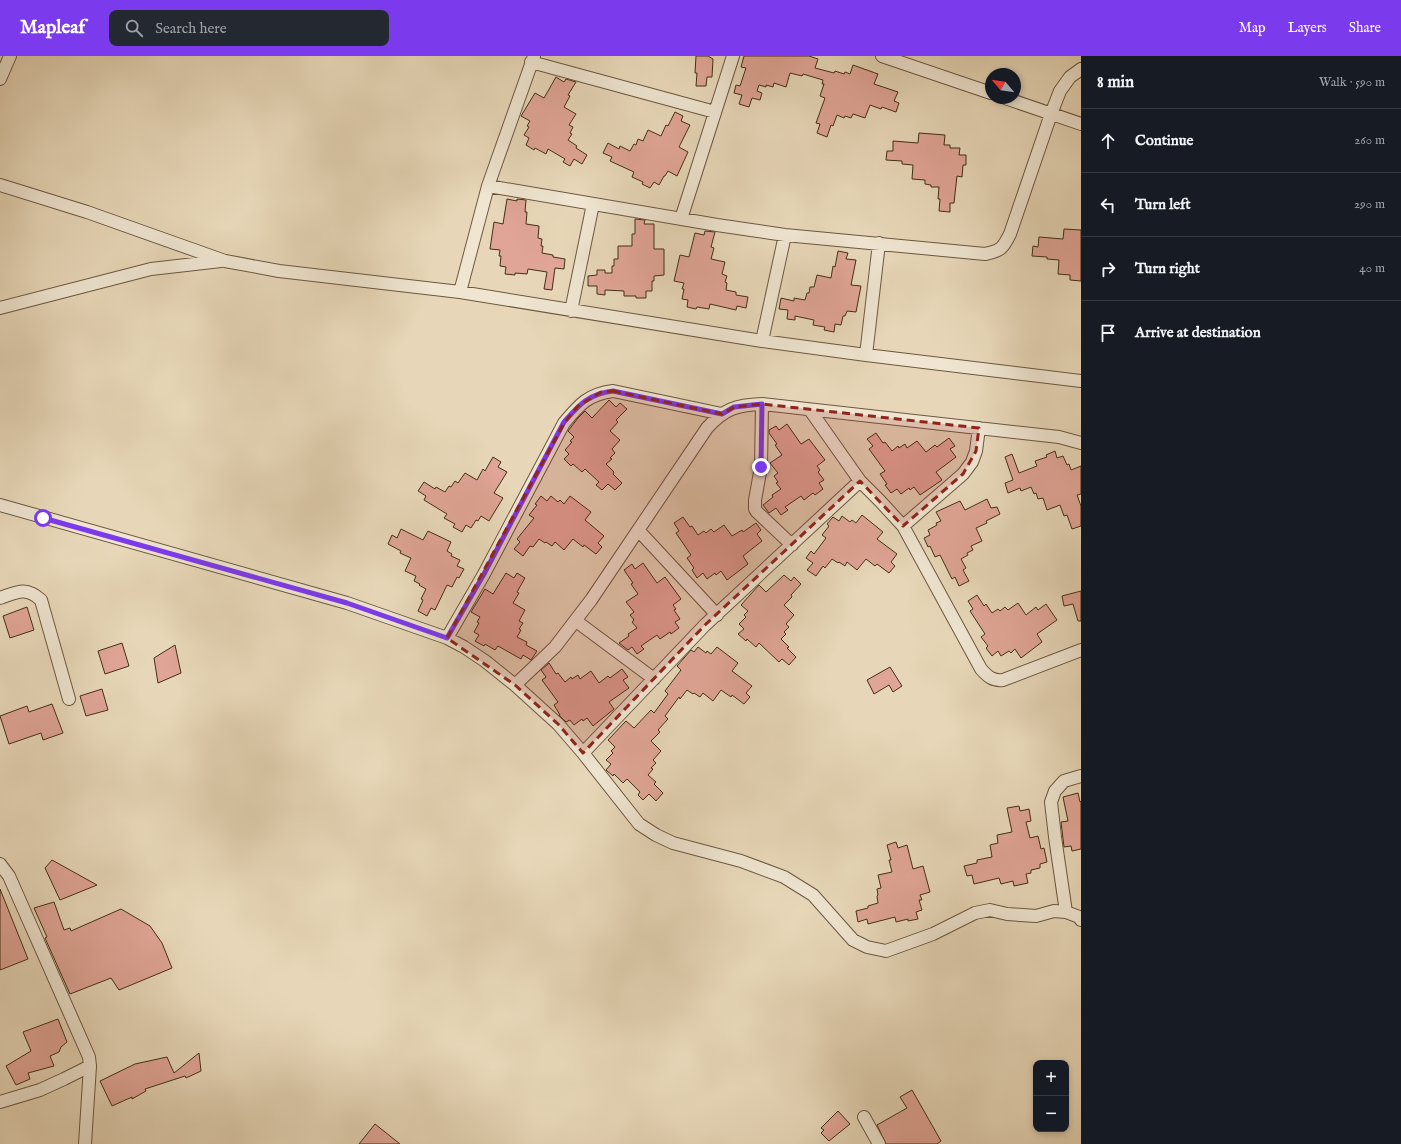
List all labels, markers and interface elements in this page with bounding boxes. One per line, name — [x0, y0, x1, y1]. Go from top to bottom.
search box — [109, 10, 389, 46]
text: Mapleaf — [20, 16, 85, 40]
icon: search — [123, 17, 145, 39]
text: Search here — [155, 19, 227, 38]
text: Map — [1239, 19, 1266, 37]
text: Layers — [1288, 19, 1327, 37]
text: Share — [1349, 19, 1381, 37]
north arrow — [985, 68, 1021, 104]
text: 8 min — [1097, 72, 1134, 93]
text: Walk · 590 m — [1319, 74, 1385, 91]
icon: ahead — [1097, 130, 1119, 152]
text: Continue — [1135, 131, 1193, 150]
text: 260 m — [1354, 132, 1385, 149]
icon: left — [1097, 194, 1119, 216]
text: Turn left — [1135, 195, 1191, 214]
text: 290 m — [1354, 196, 1385, 213]
icon: right — [1097, 258, 1119, 280]
text: Turn right — [1135, 259, 1200, 278]
text: 40 m — [1359, 260, 1385, 277]
icon: arrive — [1097, 322, 1119, 344]
text: Arrive at destination — [1135, 323, 1261, 342]
route end — [752, 458, 770, 476]
route start — [34, 509, 52, 527]
map controls — [1033, 1060, 1069, 1132]
button: + — [1033, 1060, 1069, 1096]
button: − — [1033, 1096, 1069, 1132]

